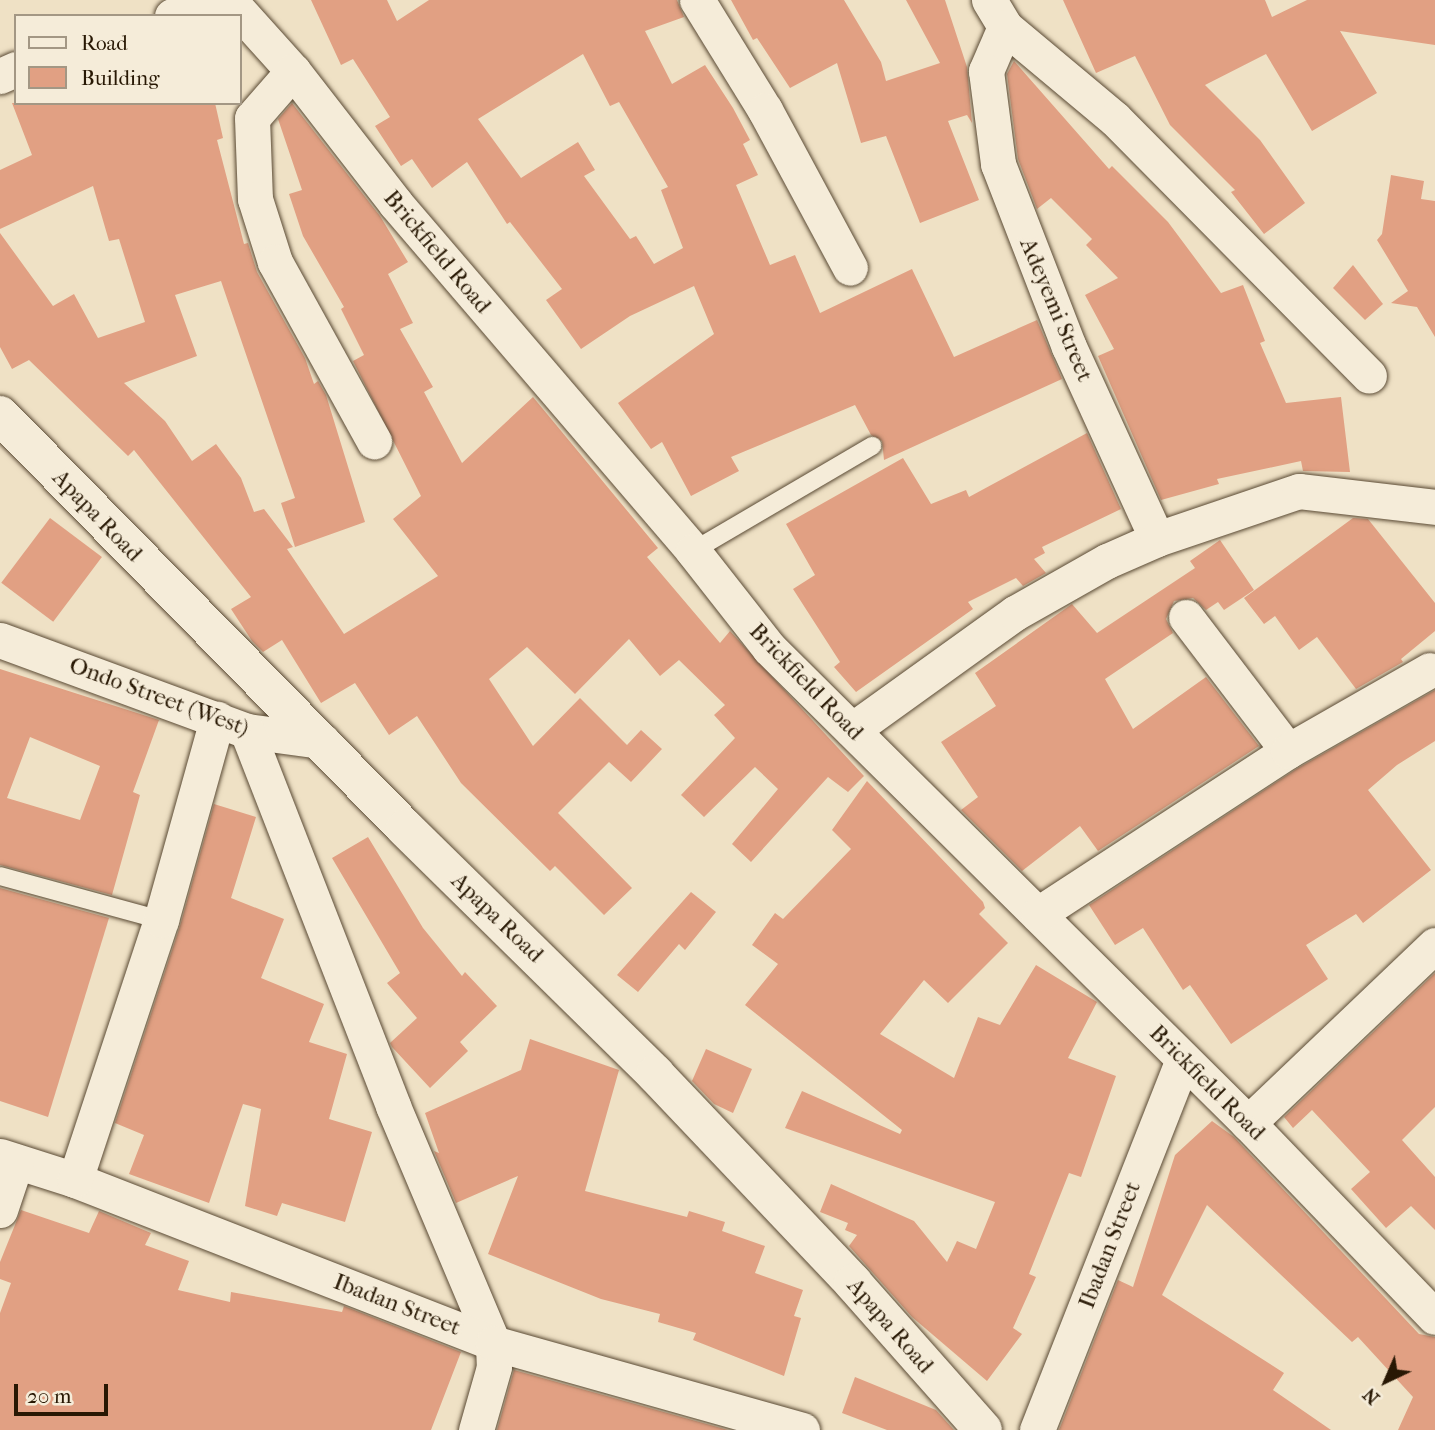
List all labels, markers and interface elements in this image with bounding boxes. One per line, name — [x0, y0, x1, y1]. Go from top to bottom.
legend — [14, 14, 242, 105]
text: Road — [81, 31, 128, 55]
text: Building — [81, 66, 159, 90]
street label: Brickfield Road — [377, 185, 497, 319]
street label: Adeyemi Street — [1013, 234, 1099, 386]
street label: Apapa Road — [46, 464, 148, 568]
street label: Brickfield Road — [743, 618, 869, 746]
street label: Ondo Street (West) — [65, 652, 253, 742]
street label: Apapa Road — [445, 867, 549, 969]
street label: Brickfield Road — [1143, 1019, 1271, 1147]
street label: Ibadan Street — [1073, 1178, 1147, 1312]
street label: Ibadan Street — [330, 1268, 464, 1342]
street label: Apapa Road — [841, 1273, 939, 1379]
north arrow — [1351, 1346, 1421, 1416]
scale bar — [18, 1370, 112, 1414]
text: N — [1359, 1383, 1384, 1409]
text: 20 m — [27, 1384, 71, 1408]

